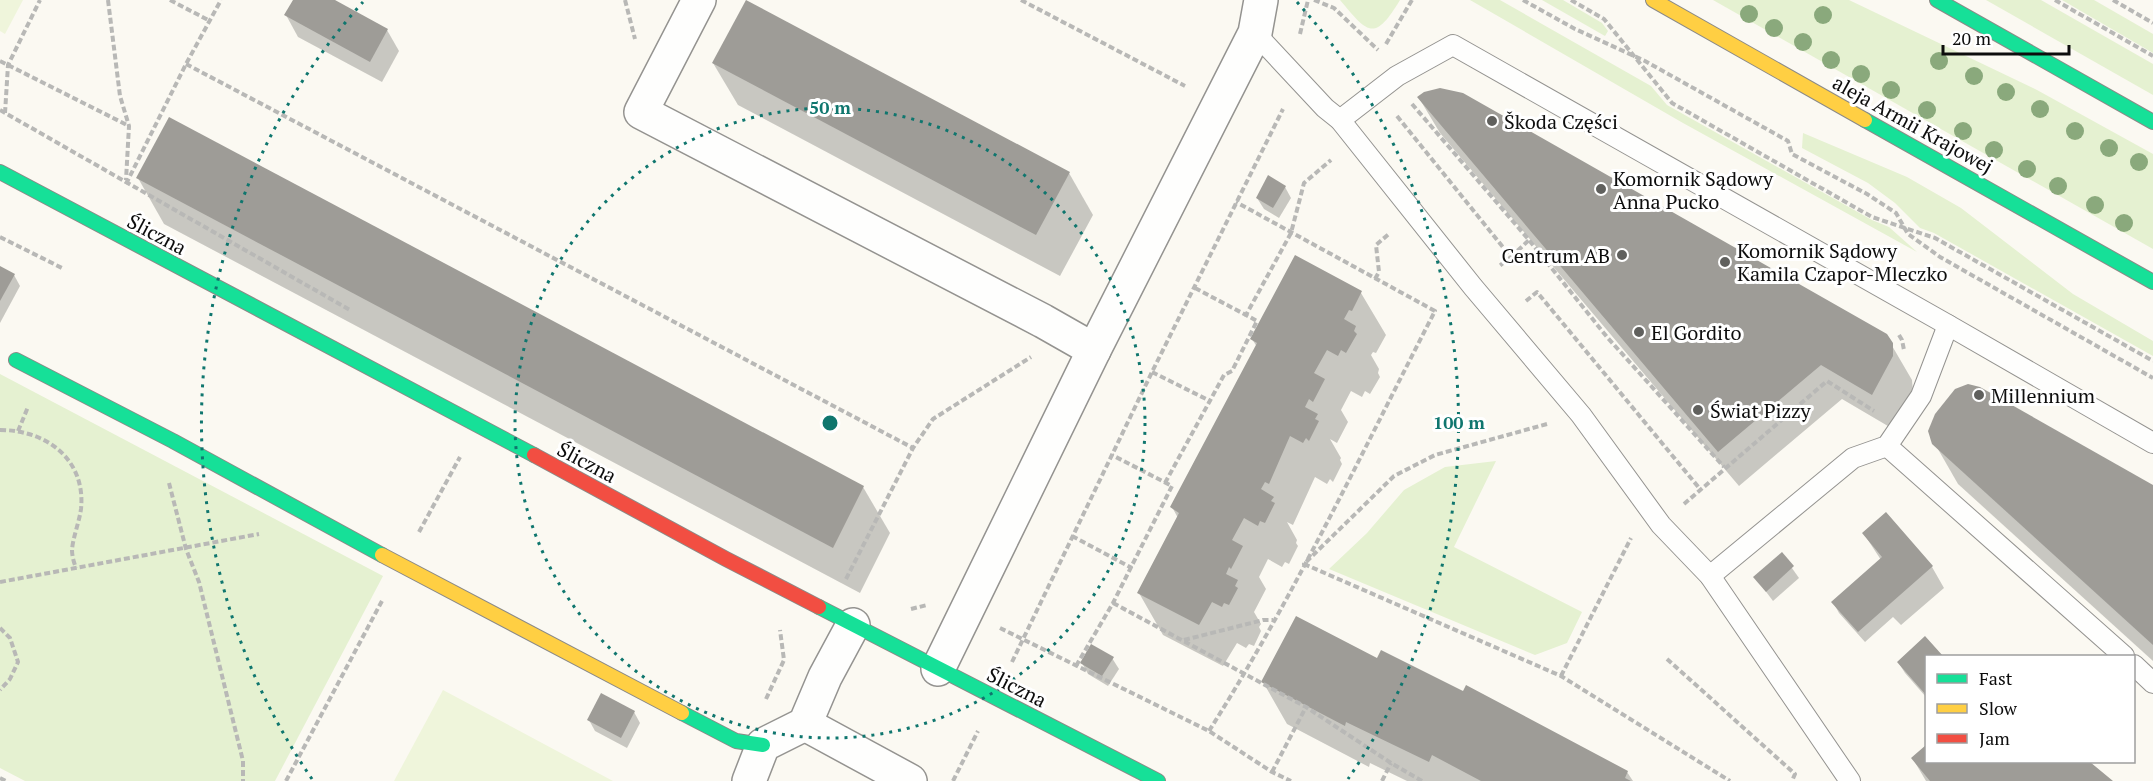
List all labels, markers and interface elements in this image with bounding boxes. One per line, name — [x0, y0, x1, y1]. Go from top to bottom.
scale bar — [1943, 18, 2069, 56]
text: 20 m — [1952, 26, 1992, 50]
street label: aleja Armii Krajowej — [1828, 69, 1998, 179]
text: 50 m — [809, 95, 851, 119]
place label: Škoda Części — [1504, 108, 1618, 135]
marker: Škoda Części — [1485, 114, 1499, 128]
place label: Komornik Sądowy Anna Pucko — [1613, 165, 1774, 215]
marker: Komornik Sądowy Anna Pucko — [1594, 182, 1608, 196]
street label: Śliczna — [123, 207, 191, 261]
place label: Komornik Sądowy Kamila Czapor-Mleczko — [1737, 237, 1948, 287]
place label: Centrum AB — [1501, 242, 1610, 269]
marker: Centrum AB — [1615, 248, 1629, 262]
marker: Komornik Sądowy Kamila Czapor-Mleczko — [1718, 255, 1732, 269]
place label: El Gordito — [1651, 319, 1742, 346]
marker: El Gordito — [1632, 325, 1646, 339]
place label: Millennium — [1991, 382, 2095, 409]
marker: Millennium — [1972, 388, 1986, 402]
place label: Świat Pizzy — [1710, 397, 1811, 424]
marker: Świat Pizzy — [1691, 403, 1705, 417]
text: 100 m — [1433, 410, 1485, 434]
centre of rings — [820, 413, 840, 433]
street label: Śliczna — [553, 435, 621, 489]
legend — [1925, 655, 2135, 763]
street label: Śliczna — [983, 661, 1051, 713]
text: Fast — [1979, 666, 2013, 690]
text: Slow — [1979, 696, 2018, 720]
text: Jam — [1979, 726, 2010, 750]

